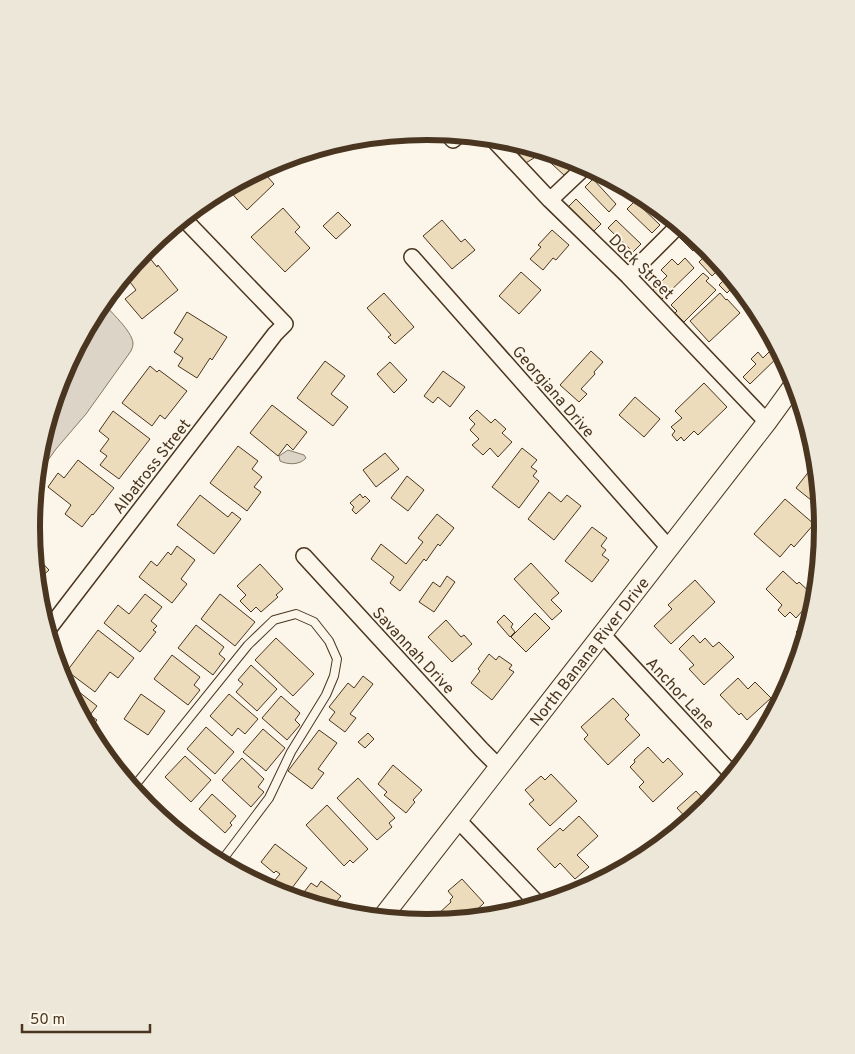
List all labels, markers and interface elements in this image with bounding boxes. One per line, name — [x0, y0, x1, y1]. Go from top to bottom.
street label: Dock Street — [604, 231, 677, 304]
street label: Georgiana Drive — [507, 342, 598, 442]
street label: Albatross Street — [109, 416, 196, 519]
street label: North Banana River Drive — [526, 574, 655, 731]
street label: Savannah Drive — [367, 604, 458, 699]
street label: Anchor Lane — [641, 654, 718, 735]
scale bar — [22, 1002, 150, 1034]
text: 50 m — [30, 1011, 65, 1030]

